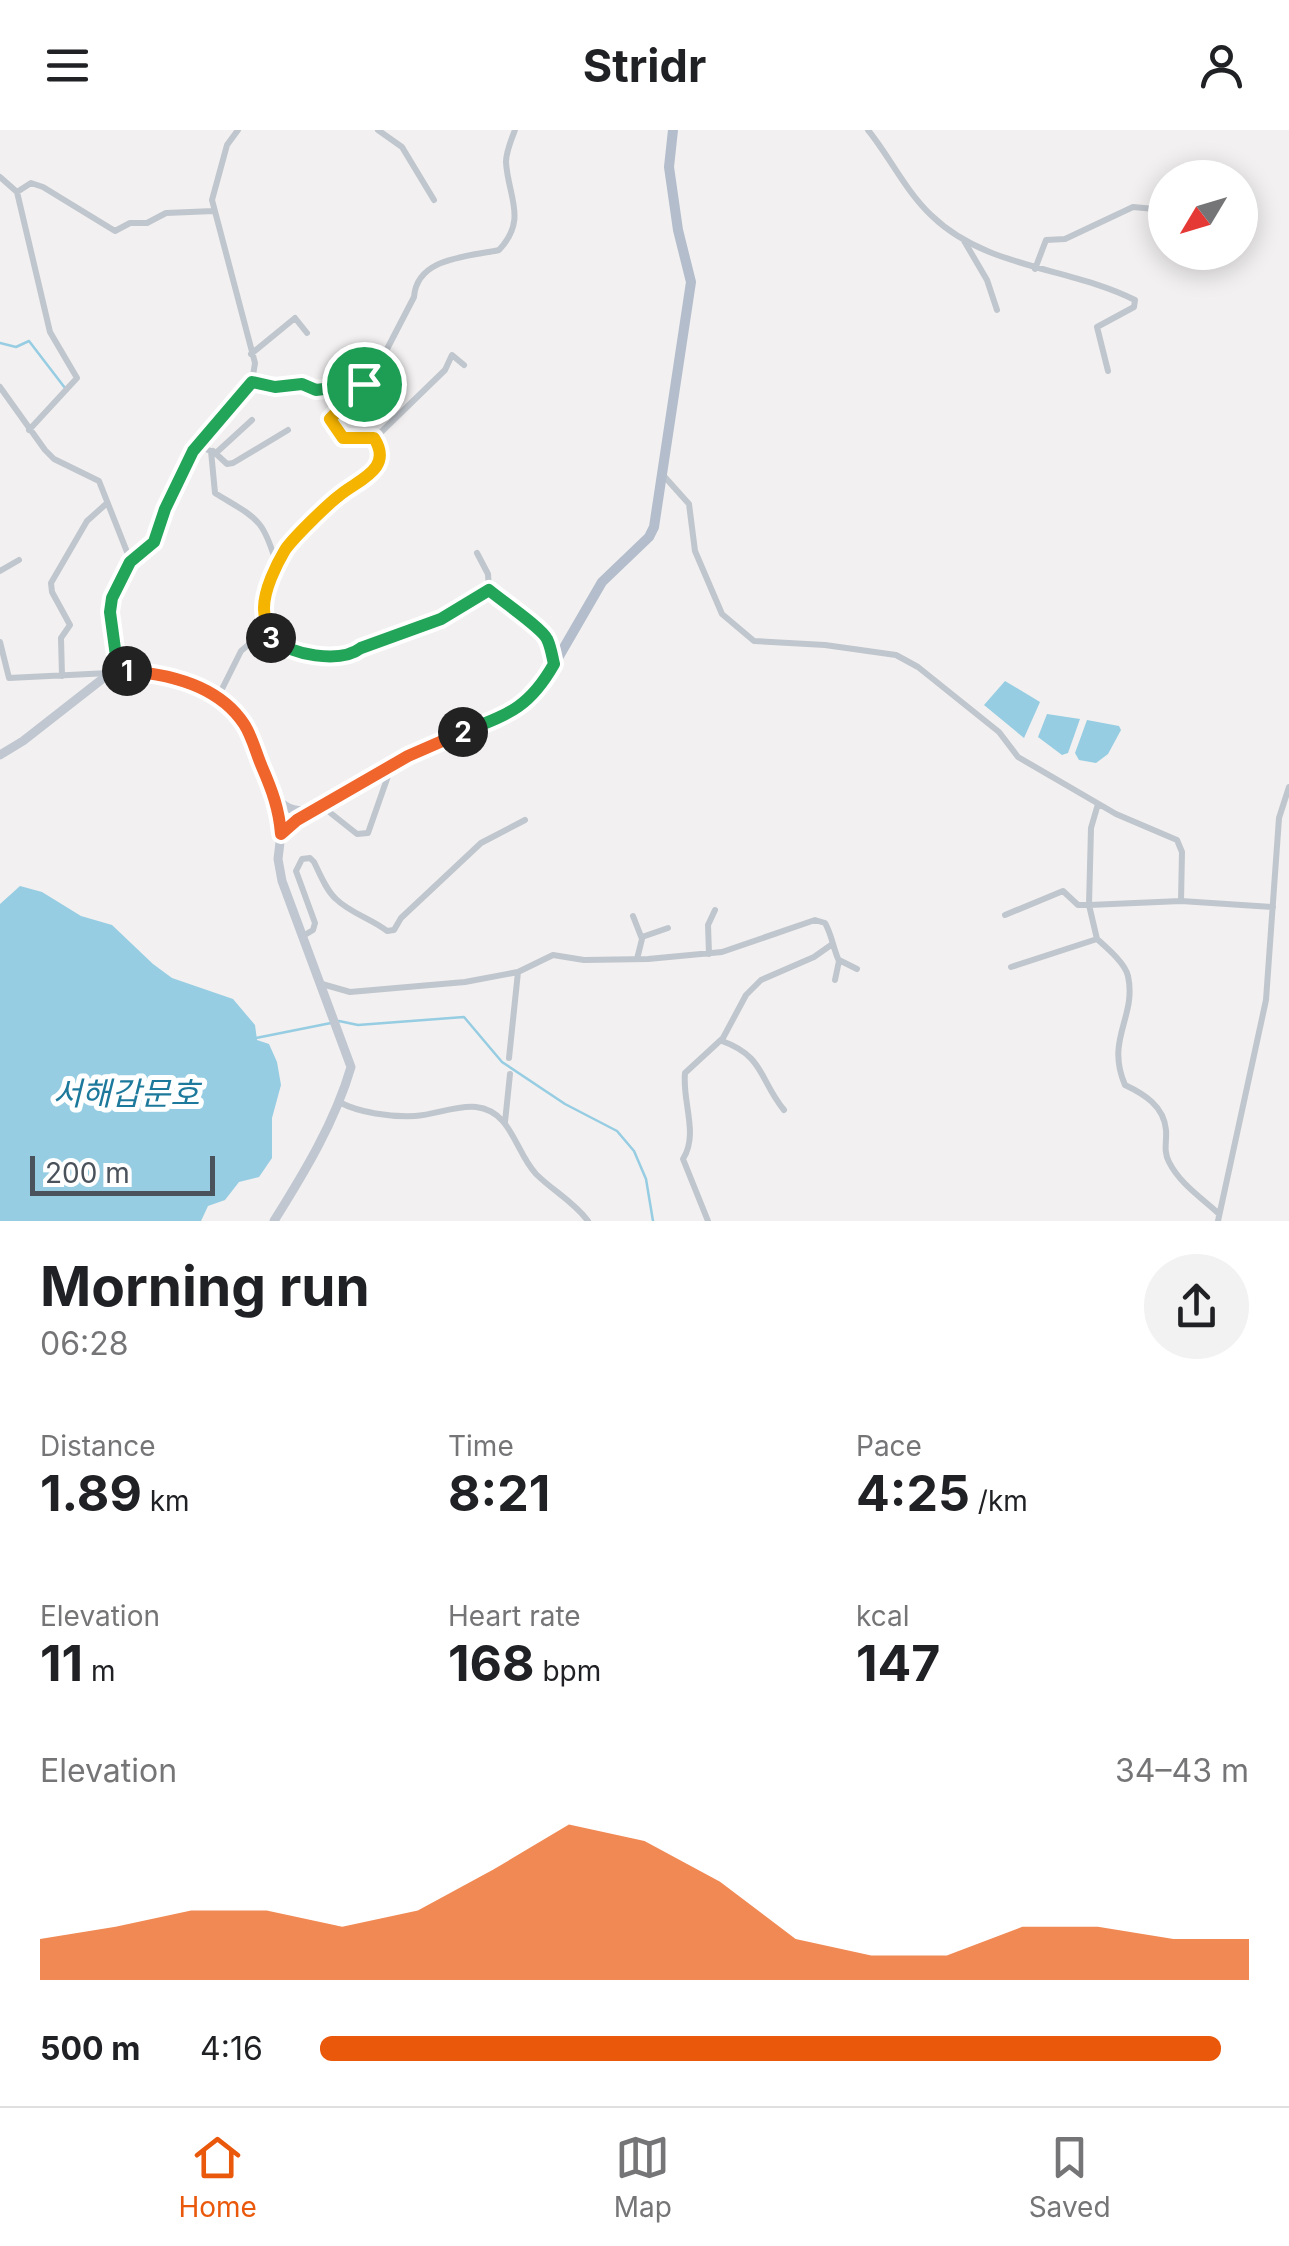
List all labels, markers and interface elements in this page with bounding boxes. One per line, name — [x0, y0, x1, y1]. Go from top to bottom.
icon: menu — [40, 38, 95, 93]
text: Stridr — [583, 38, 706, 93]
icon: person — [1194, 38, 1249, 93]
north arrow — [1148, 160, 1258, 270]
map controls — [1148, 160, 1258, 270]
pin — [322, 342, 407, 427]
icon: arrive — [337, 357, 392, 412]
pin: 3 — [246, 613, 296, 663]
text: 3 — [262, 621, 280, 655]
pin: 1 — [102, 646, 152, 696]
text: 1 — [121, 654, 133, 688]
pin: 2 — [438, 707, 488, 757]
text: 2 — [454, 715, 472, 749]
water label: 서해갑문호 — [52, 1074, 202, 1113]
scale bar — [30, 1151, 215, 1196]
text: 200 m — [45, 1156, 130, 1190]
text: Morning run — [40, 1253, 370, 1319]
button: share — [1144, 1254, 1249, 1359]
text: 06:28 — [40, 1324, 129, 1363]
text: Distance — [40, 1429, 156, 1463]
text: Time — [448, 1429, 514, 1463]
text: Pace — [856, 1429, 922, 1463]
text: 1.89 — [40, 1463, 142, 1523]
text: 8:21 — [448, 1463, 550, 1523]
text: 4:25 — [856, 1463, 970, 1523]
text: km — [142, 1484, 190, 1518]
text: /km — [970, 1484, 1028, 1518]
text: Elevation — [40, 1599, 160, 1633]
text: Heart rate — [448, 1599, 581, 1633]
text: kcal — [856, 1599, 910, 1633]
text: 11 — [40, 1633, 83, 1693]
text: 168 — [448, 1633, 535, 1693]
text: 147 — [856, 1633, 940, 1693]
text: m — [83, 1654, 116, 1688]
text: bpm — [535, 1654, 601, 1688]
text: Elevation — [40, 1751, 177, 1790]
text: 34–43 m — [1115, 1751, 1249, 1790]
text: 500 m — [40, 2029, 140, 2068]
text: 4:16 — [200, 2029, 263, 2068]
tab: Home — [178, 2130, 257, 2224]
tab: Map — [614, 2130, 672, 2224]
tab: Saved — [1029, 2130, 1111, 2224]

